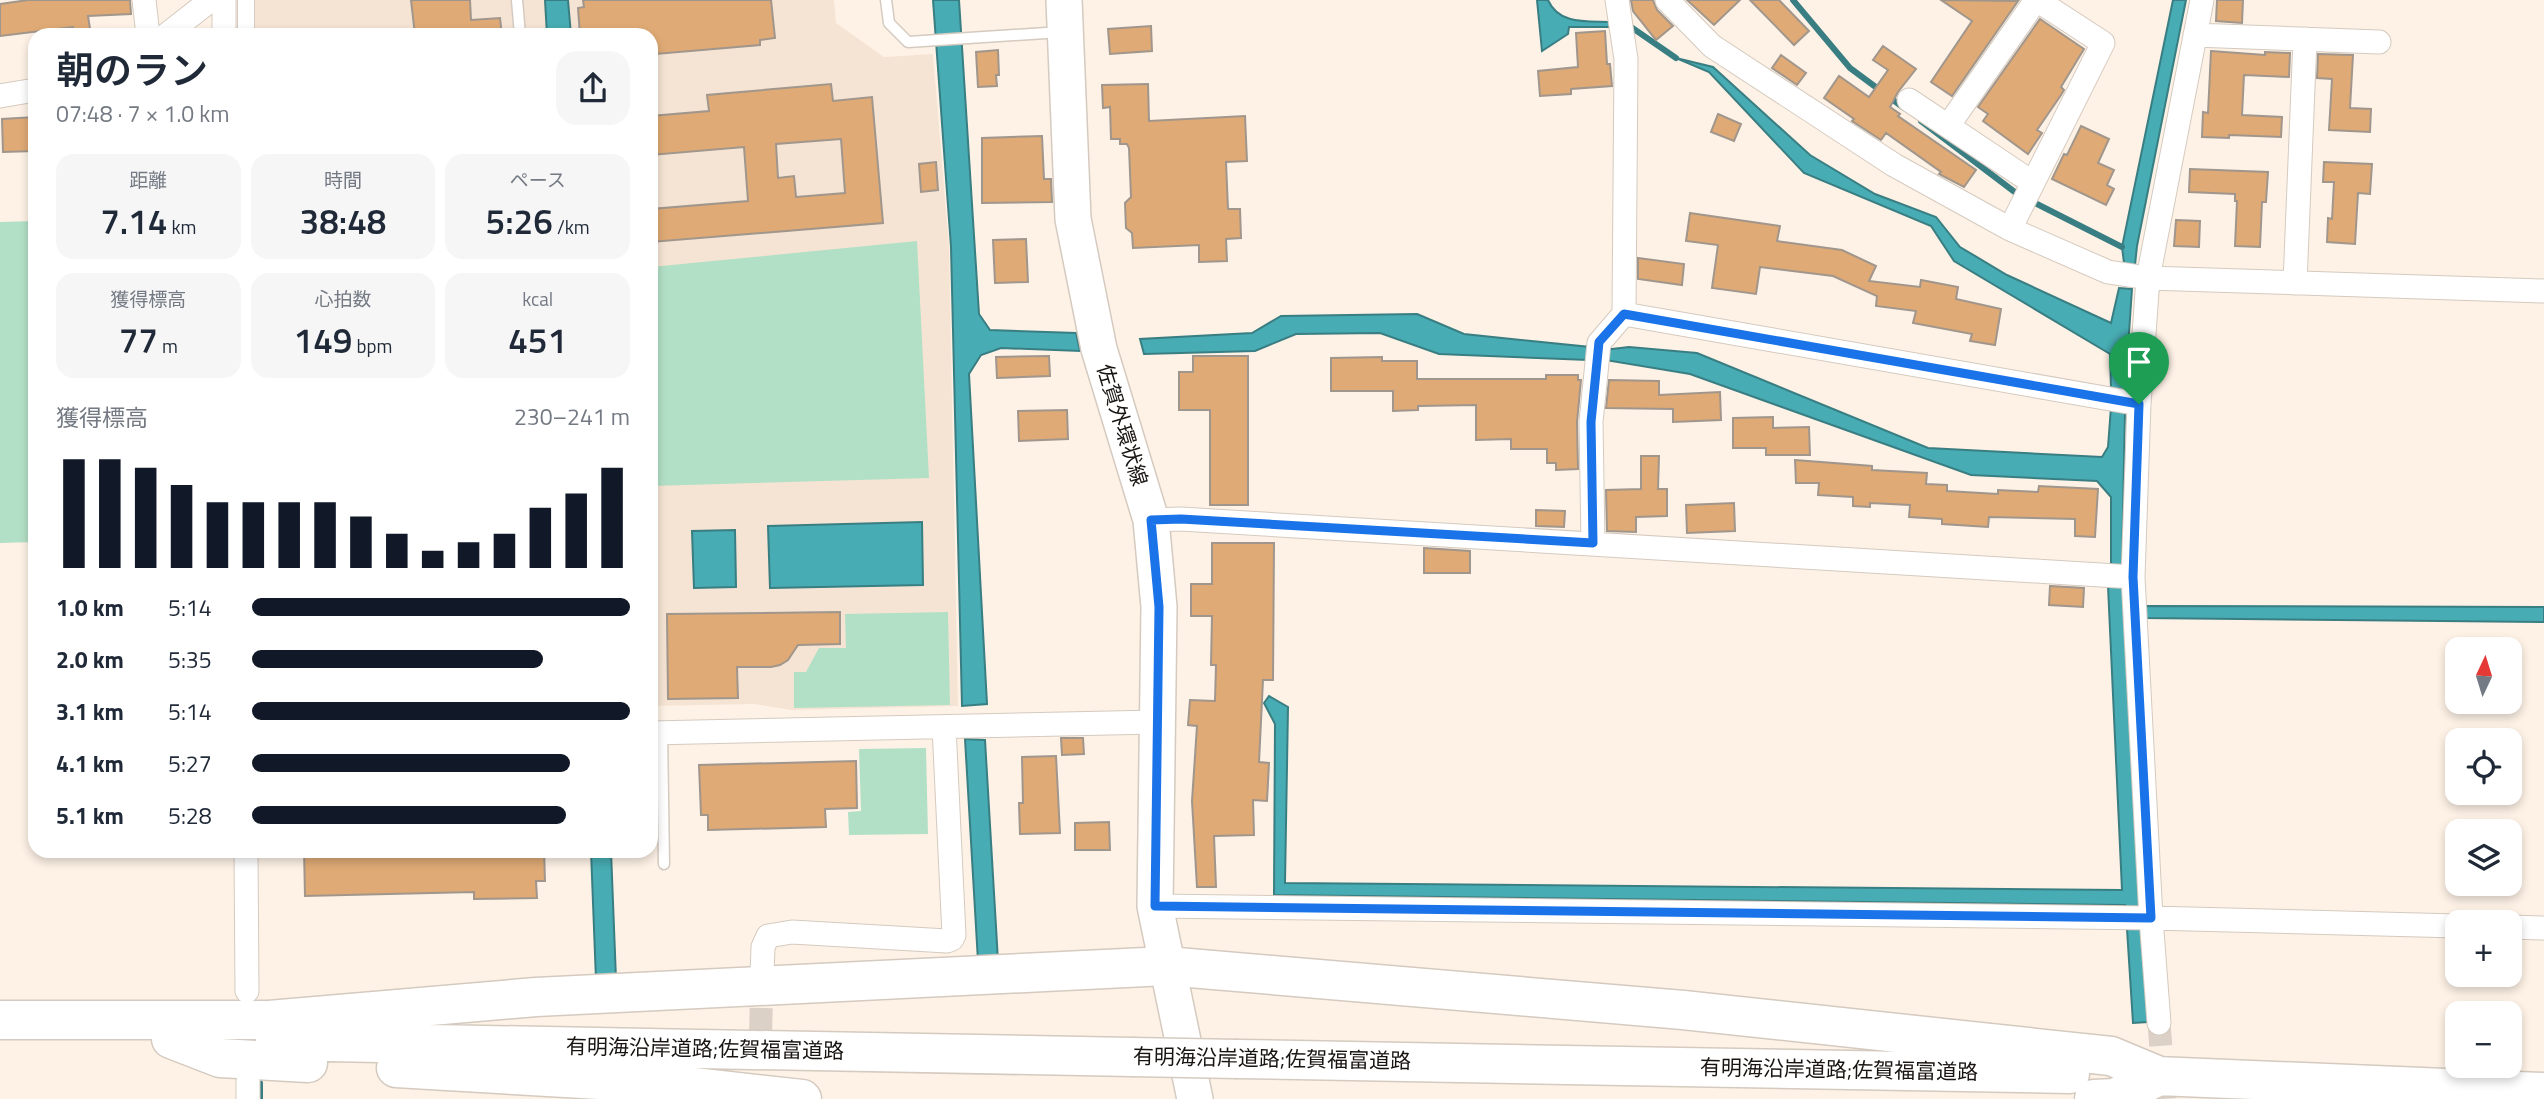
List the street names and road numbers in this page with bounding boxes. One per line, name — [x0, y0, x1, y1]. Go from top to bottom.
street label: 佐賀外環状線 — [1089, 360, 1157, 490]
street label: 有明海沿岸道路;佐賀福富道路 — [566, 1030, 844, 1066]
street label: 有明海沿岸道路;佐賀福富道路 — [1133, 1040, 1411, 1076]
street label: 有明海沿岸道路;佐賀福富道路 — [1700, 1051, 1978, 1087]

